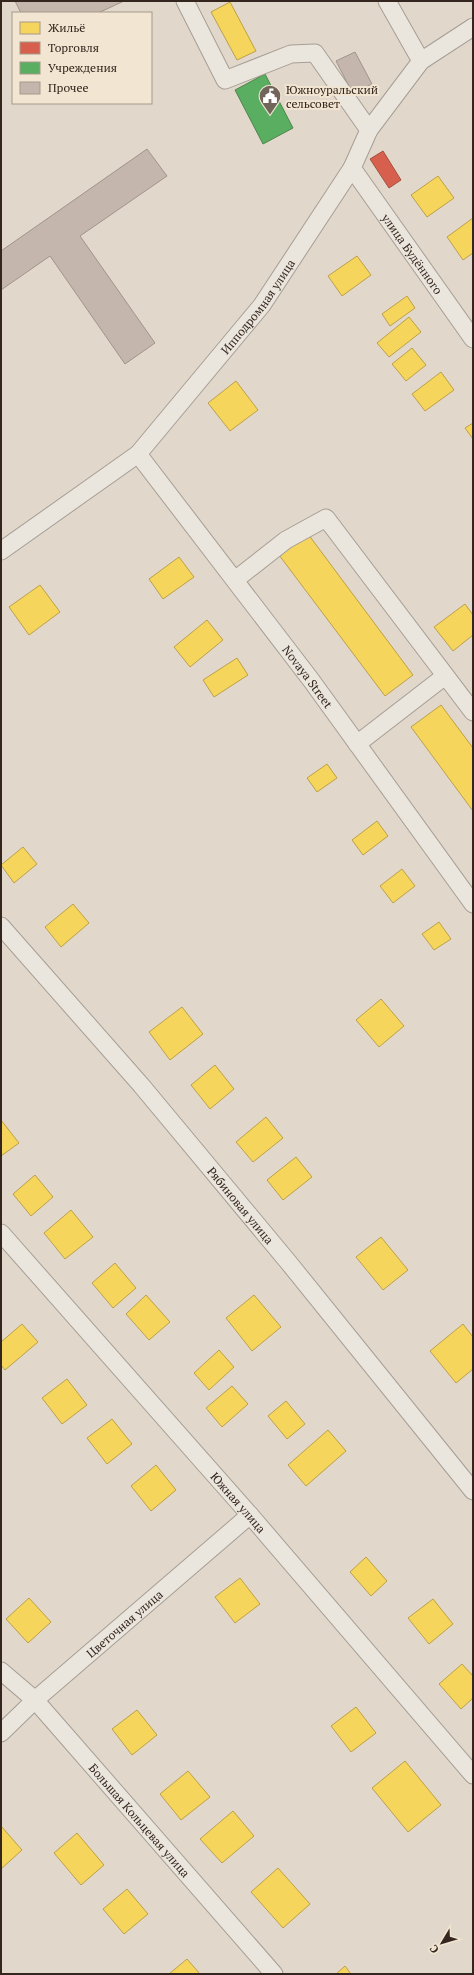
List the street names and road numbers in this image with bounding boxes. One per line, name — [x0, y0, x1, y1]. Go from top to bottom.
street label: улица Будённого — [378, 210, 446, 297]
street label: Ипподромная улица — [217, 256, 298, 357]
street label: Novaya Street — [280, 642, 337, 711]
street label: Рябиновая улица — [204, 1163, 277, 1247]
street label: Южная улица — [208, 1469, 269, 1536]
street label: Цветочная улица — [83, 1586, 165, 1660]
street label: Большая Кольцевая улица — [86, 1760, 193, 1880]

